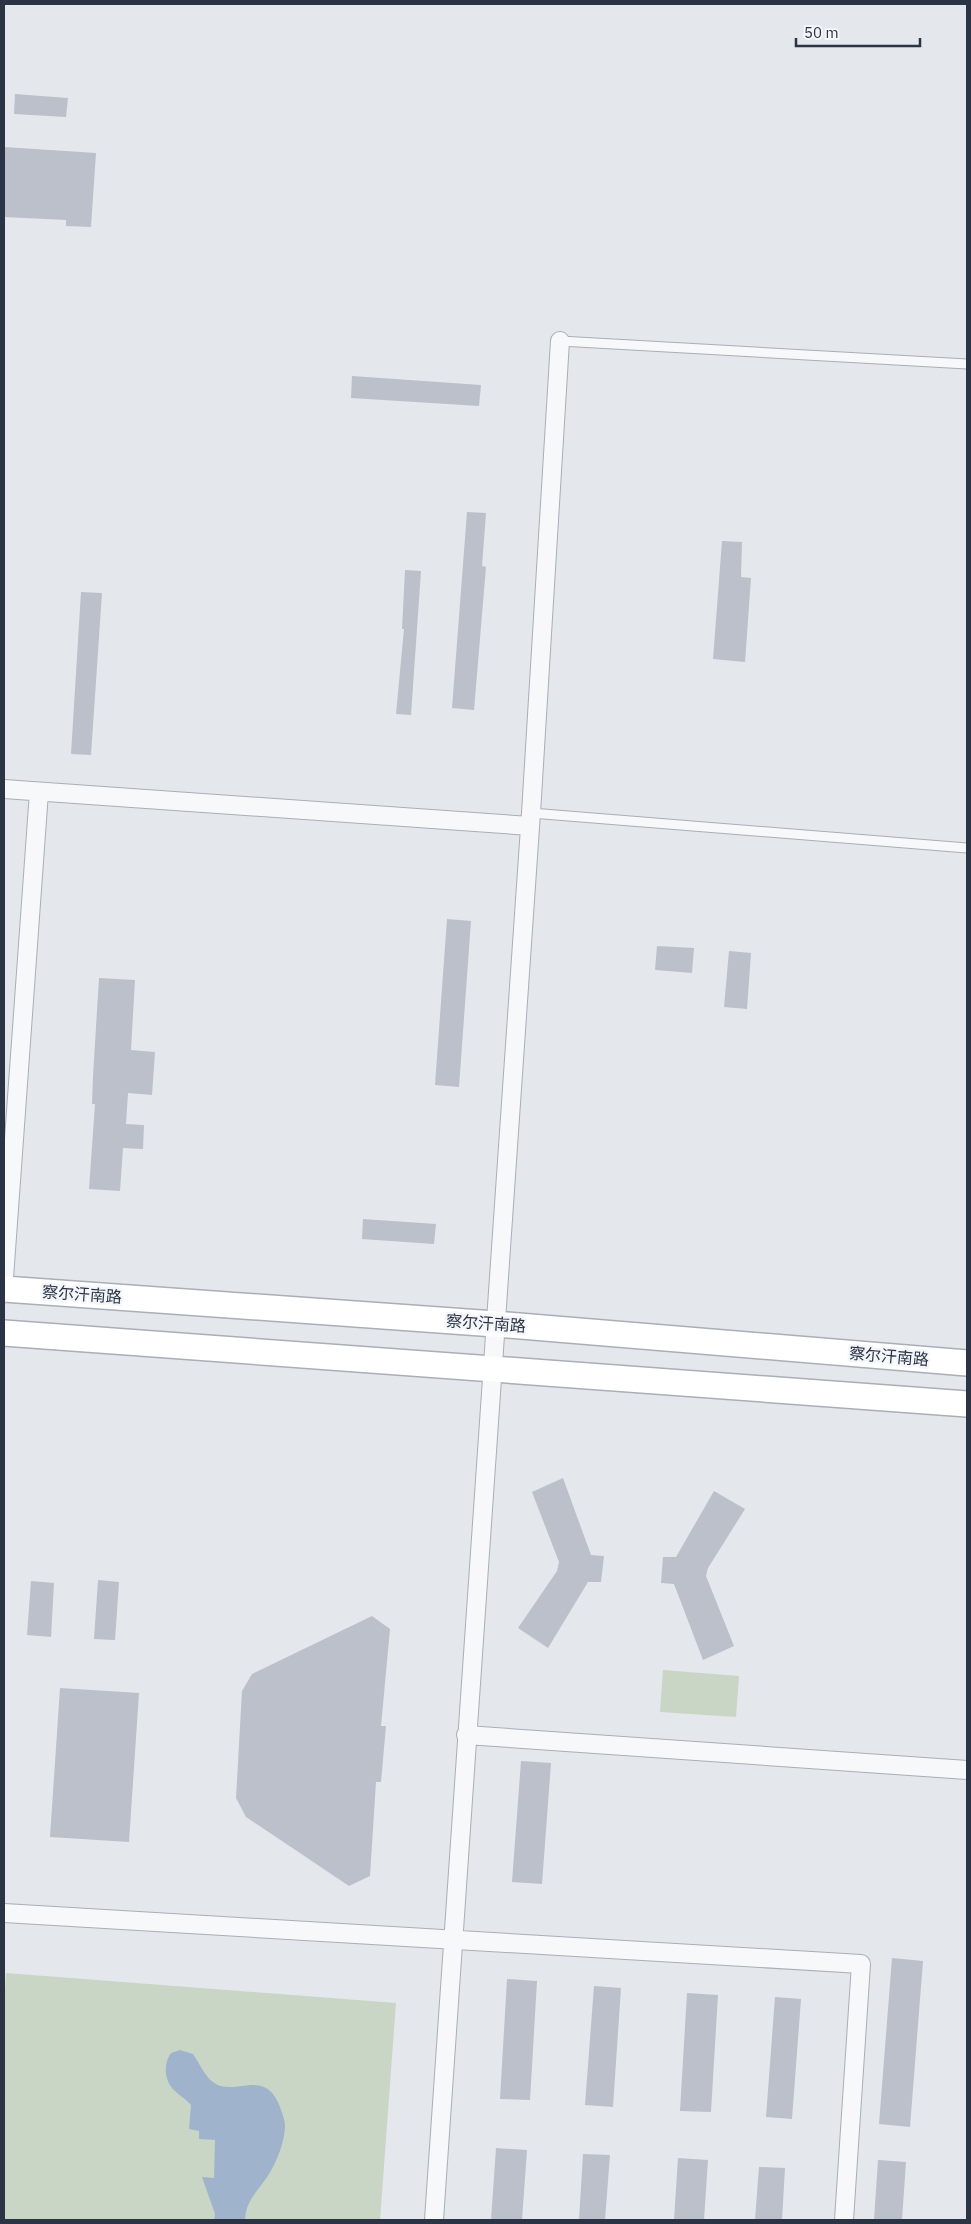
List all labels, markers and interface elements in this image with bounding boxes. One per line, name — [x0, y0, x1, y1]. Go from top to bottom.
scale bar — [796, 15, 920, 47]
text: 50 m — [804, 23, 839, 42]
street label: 察尔汗南路 — [41, 1281, 123, 1307]
street label: 察尔汗南路 — [445, 1310, 527, 1336]
street label: 察尔汗南路 — [848, 1343, 930, 1369]

